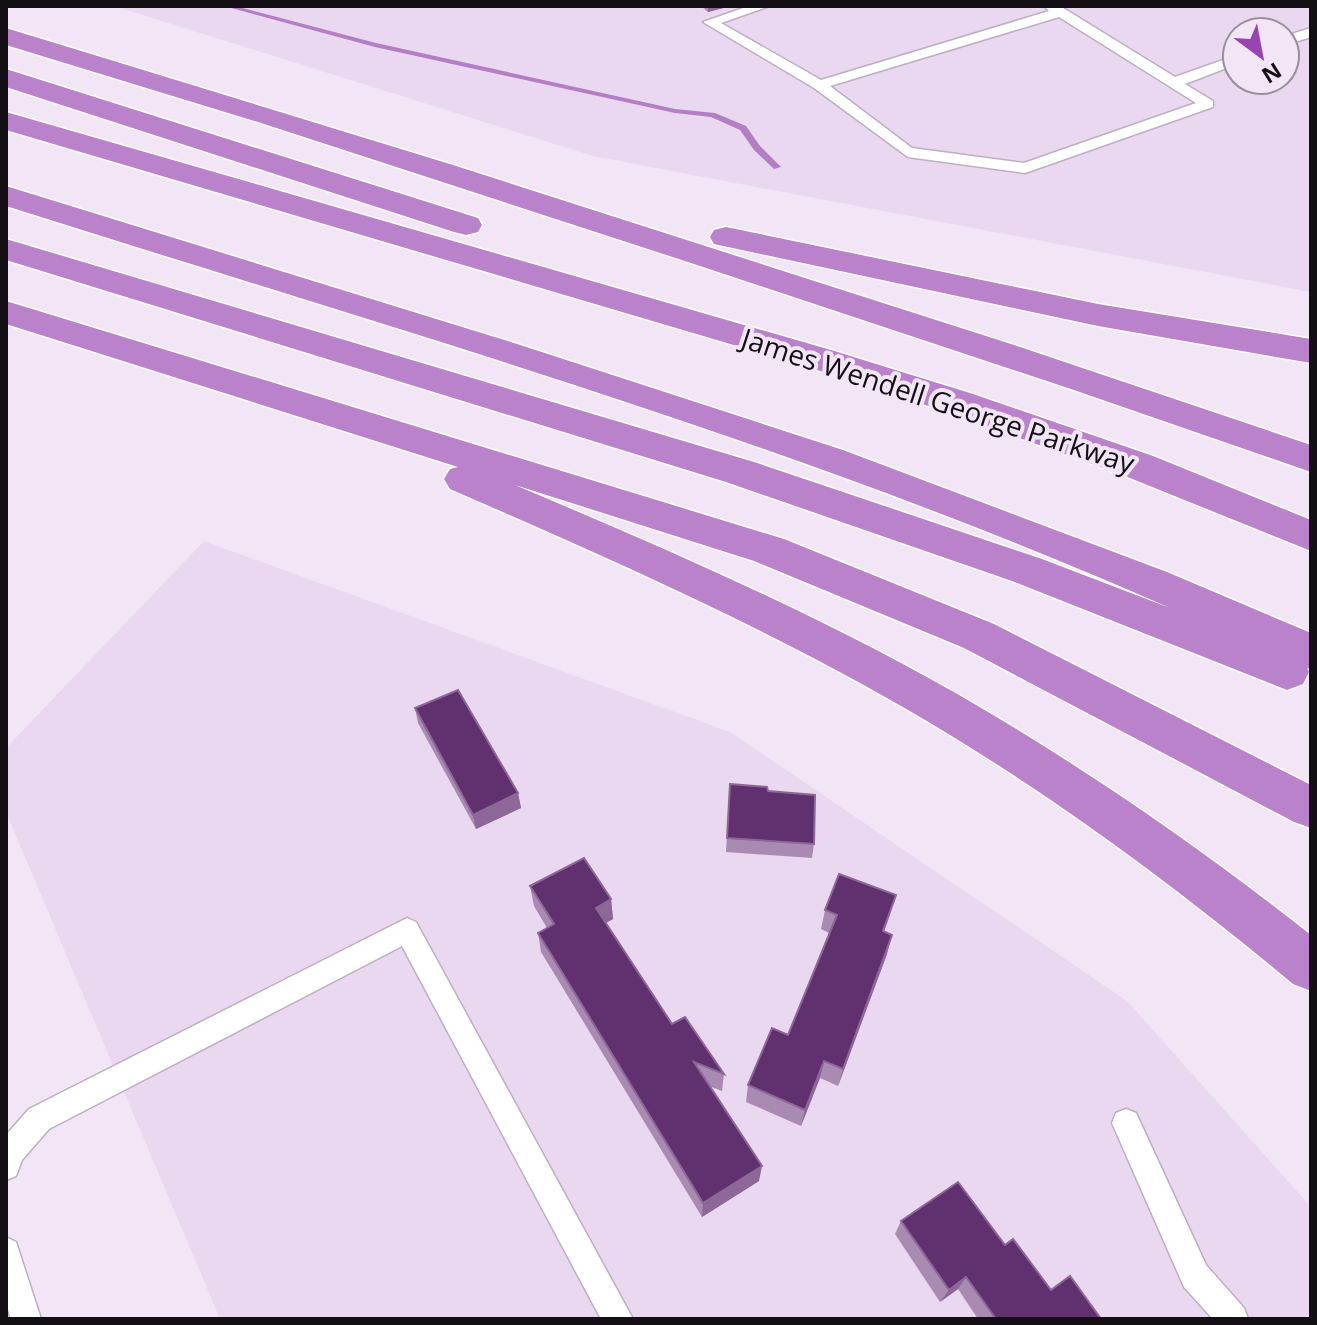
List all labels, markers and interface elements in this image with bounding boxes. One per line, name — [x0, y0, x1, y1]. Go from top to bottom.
north arrow — [1221, 16, 1301, 96]
text: N — [1257, 56, 1288, 91]
street label: James Wendell George Parkway — [734, 318, 1140, 482]

